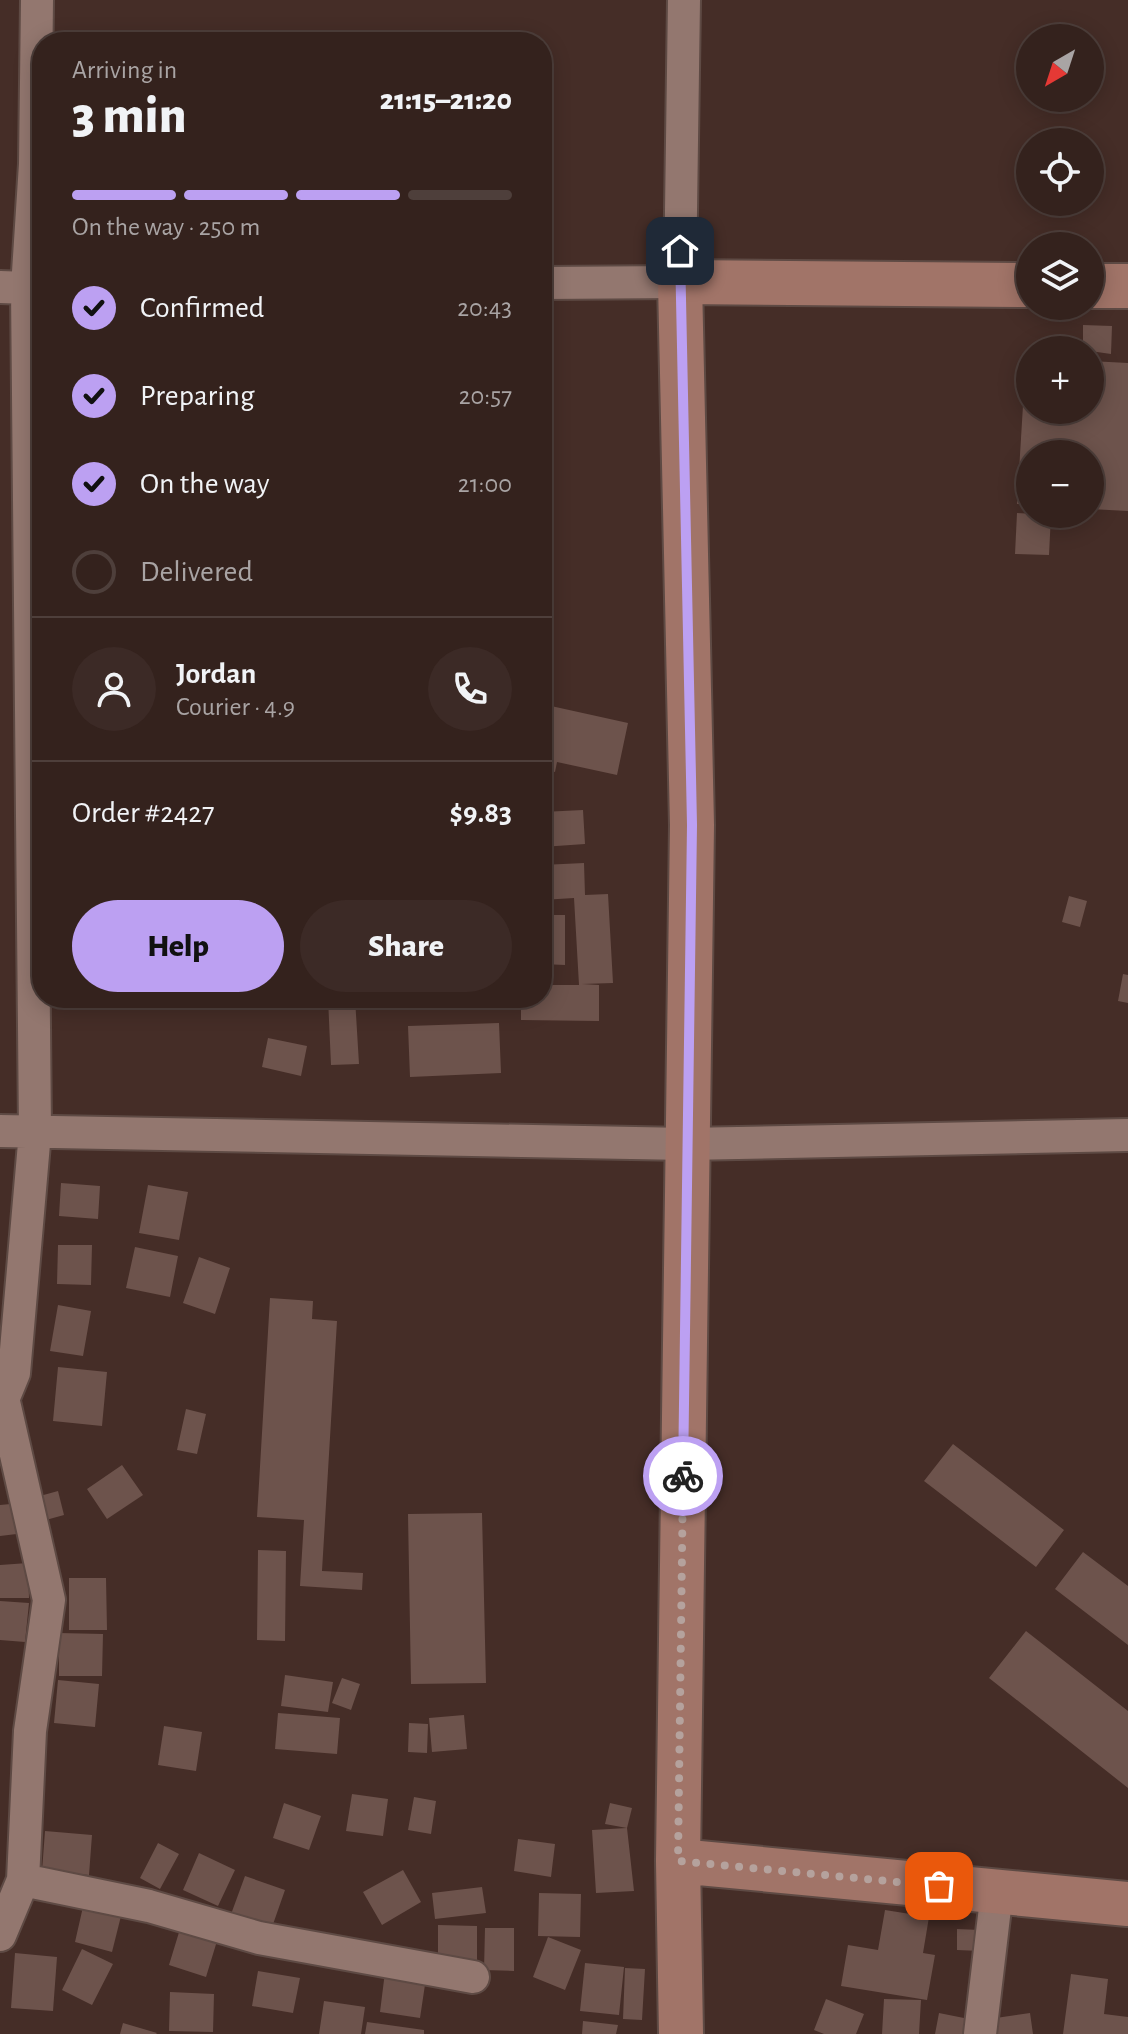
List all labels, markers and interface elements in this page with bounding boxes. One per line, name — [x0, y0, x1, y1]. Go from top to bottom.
north arrow — [1016, 24, 1104, 112]
map controls — [1016, 24, 1104, 528]
text: Arriving in — [72, 57, 177, 83]
text: 21:15–21:20 — [380, 85, 512, 115]
text: 3 min — [72, 90, 186, 142]
button: locate — [1016, 128, 1104, 216]
text: On the way · 250 m — [72, 214, 260, 240]
pin — [646, 217, 714, 285]
icon: home — [658, 229, 702, 273]
button: layers — [1016, 232, 1104, 320]
icon: check — [72, 286, 116, 330]
text: Confirmed — [140, 293, 264, 323]
text: 20:43 — [457, 295, 512, 321]
button: + — [1016, 336, 1104, 424]
icon: check — [72, 374, 116, 418]
text: Preparing — [140, 381, 255, 411]
text: 20:57 — [459, 383, 512, 409]
button: − — [1016, 440, 1104, 528]
icon: check — [72, 462, 116, 506]
text: On the way — [140, 469, 269, 499]
text: 21:00 — [458, 471, 512, 497]
text: Delivered — [140, 557, 253, 587]
button: person — [72, 647, 156, 731]
button: phone — [428, 647, 512, 731]
text: Jordan — [176, 659, 256, 689]
text: Courier · 4.9 — [176, 694, 295, 720]
text: Order #2427 — [72, 798, 214, 828]
text: $9.83 — [449, 798, 512, 828]
button: Help — [72, 900, 284, 992]
button: Share — [300, 900, 512, 992]
courier — [643, 1436, 723, 1516]
icon: bike — [661, 1454, 705, 1498]
pin — [905, 1852, 973, 1920]
icon: bag — [917, 1864, 961, 1908]

